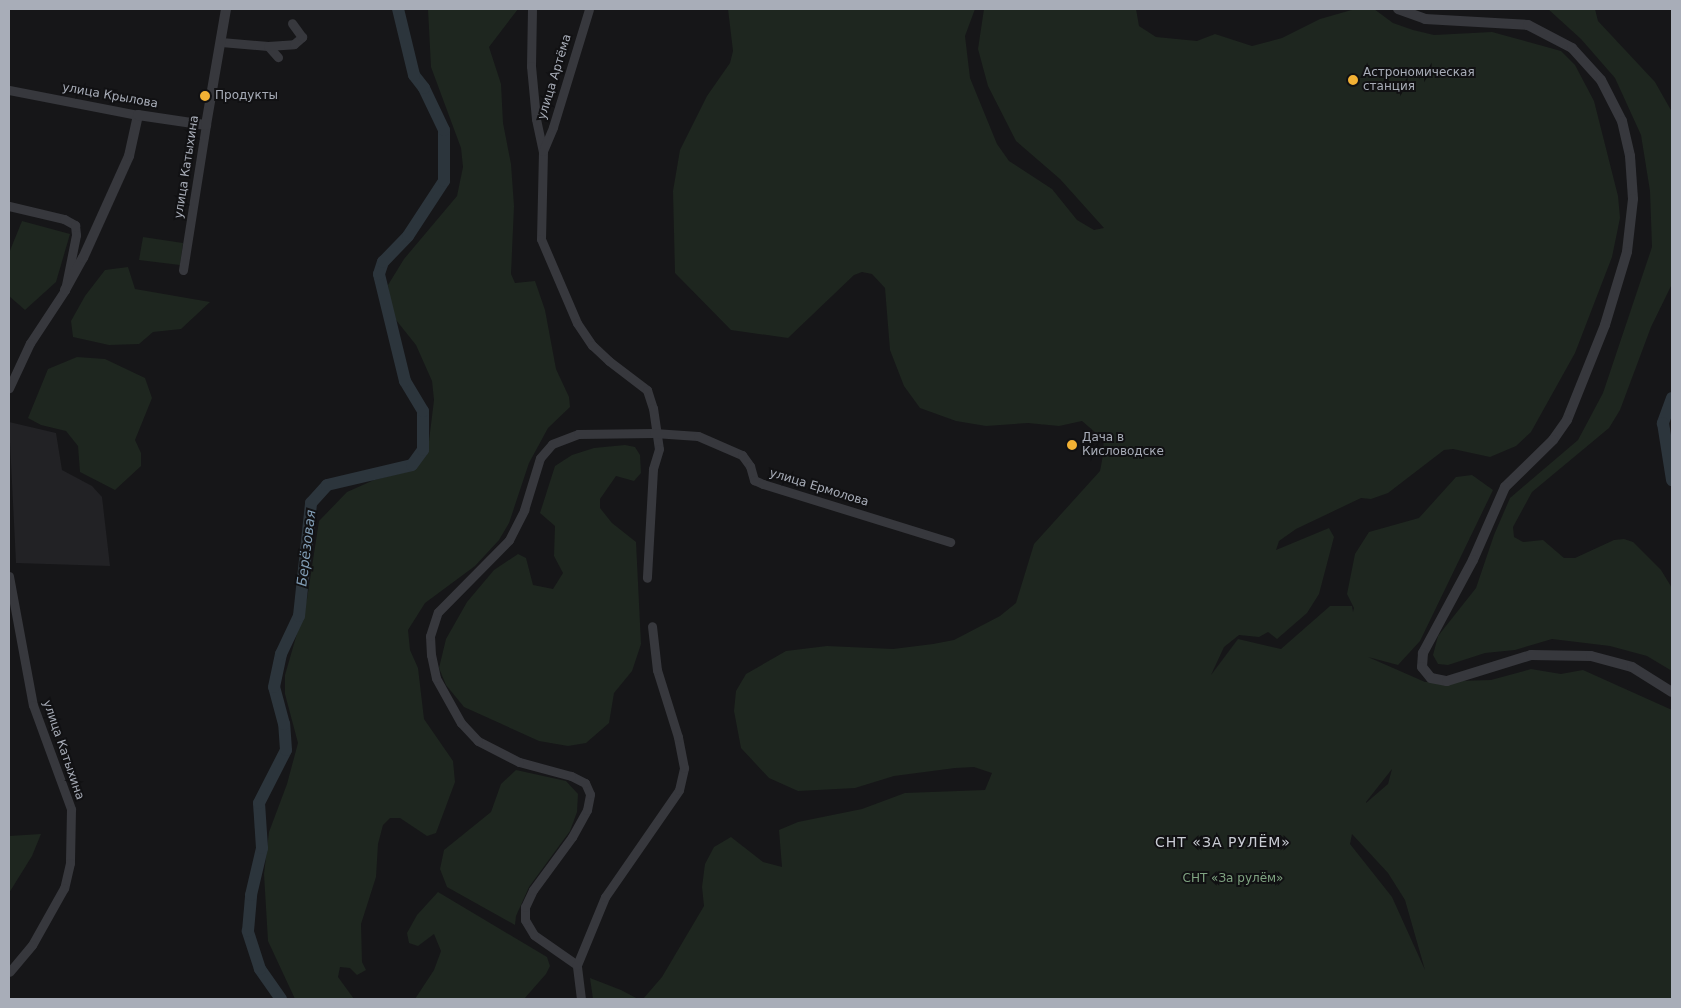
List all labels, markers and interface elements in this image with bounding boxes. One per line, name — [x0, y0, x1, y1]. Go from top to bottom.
street label: улица Артёма — [535, 33, 575, 121]
place label: Астрономическая станция — [1363, 66, 1475, 94]
marker: Астрономическая станция — [1347, 74, 1359, 86]
street label: улица Крылова — [61, 80, 159, 112]
place label: Продукты — [215, 89, 278, 103]
marker: Продукты — [199, 90, 211, 102]
street label: улица Катыхина — [172, 114, 202, 220]
place label: Дача в Кисловодске — [1082, 431, 1164, 459]
marker: Дача в Кисловодске — [1066, 439, 1078, 451]
street label: улица Ермолова — [768, 466, 870, 510]
water label: Берёзовая — [293, 509, 319, 587]
street label: улица Катыхина — [39, 698, 87, 802]
district label: СНТ «ЗА РУЛЁМ» — [1153, 834, 1293, 850]
park label: СНТ «За рулём» — [1183, 872, 1283, 886]

